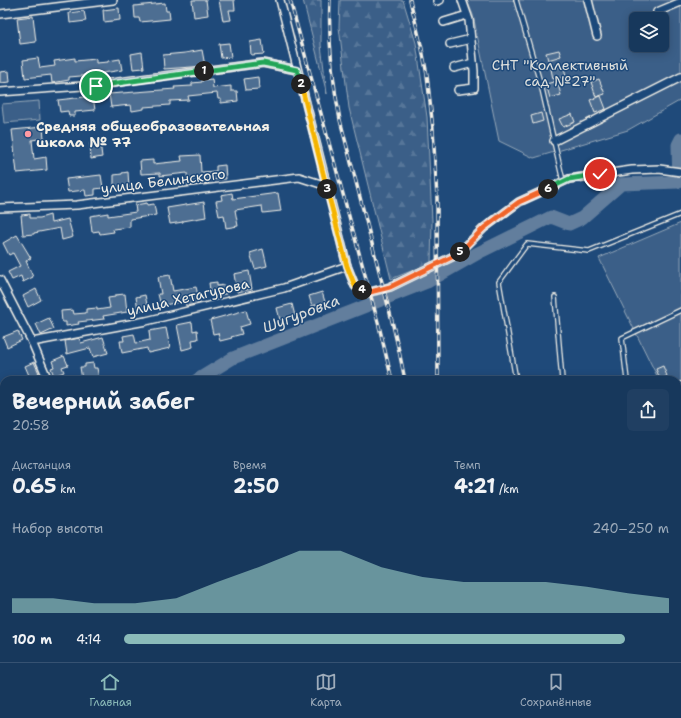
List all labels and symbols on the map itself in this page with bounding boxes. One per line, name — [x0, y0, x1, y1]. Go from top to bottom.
park label: СНТ "Коллективный сад №27" — [492, 56, 628, 90]
pin: 1 — [194, 61, 214, 81]
pin — [79, 69, 113, 103]
pin: 2 — [291, 74, 311, 94]
place label: Средняя общеобразовательная школа № 77 — [36, 117, 270, 151]
marker: Средняя общеобразовательная школа № 77 — [23, 129, 33, 139]
pin — [583, 157, 617, 191]
street label: улица Белинского — [100, 164, 226, 198]
pin: 3 — [317, 179, 337, 199]
pin: 6 — [538, 179, 558, 199]
pin: 5 — [450, 242, 470, 262]
street label: улица Хетагурова — [125, 274, 251, 320]
pin: 4 — [352, 280, 372, 300]
water label: Шугуровка — [260, 290, 342, 338]

